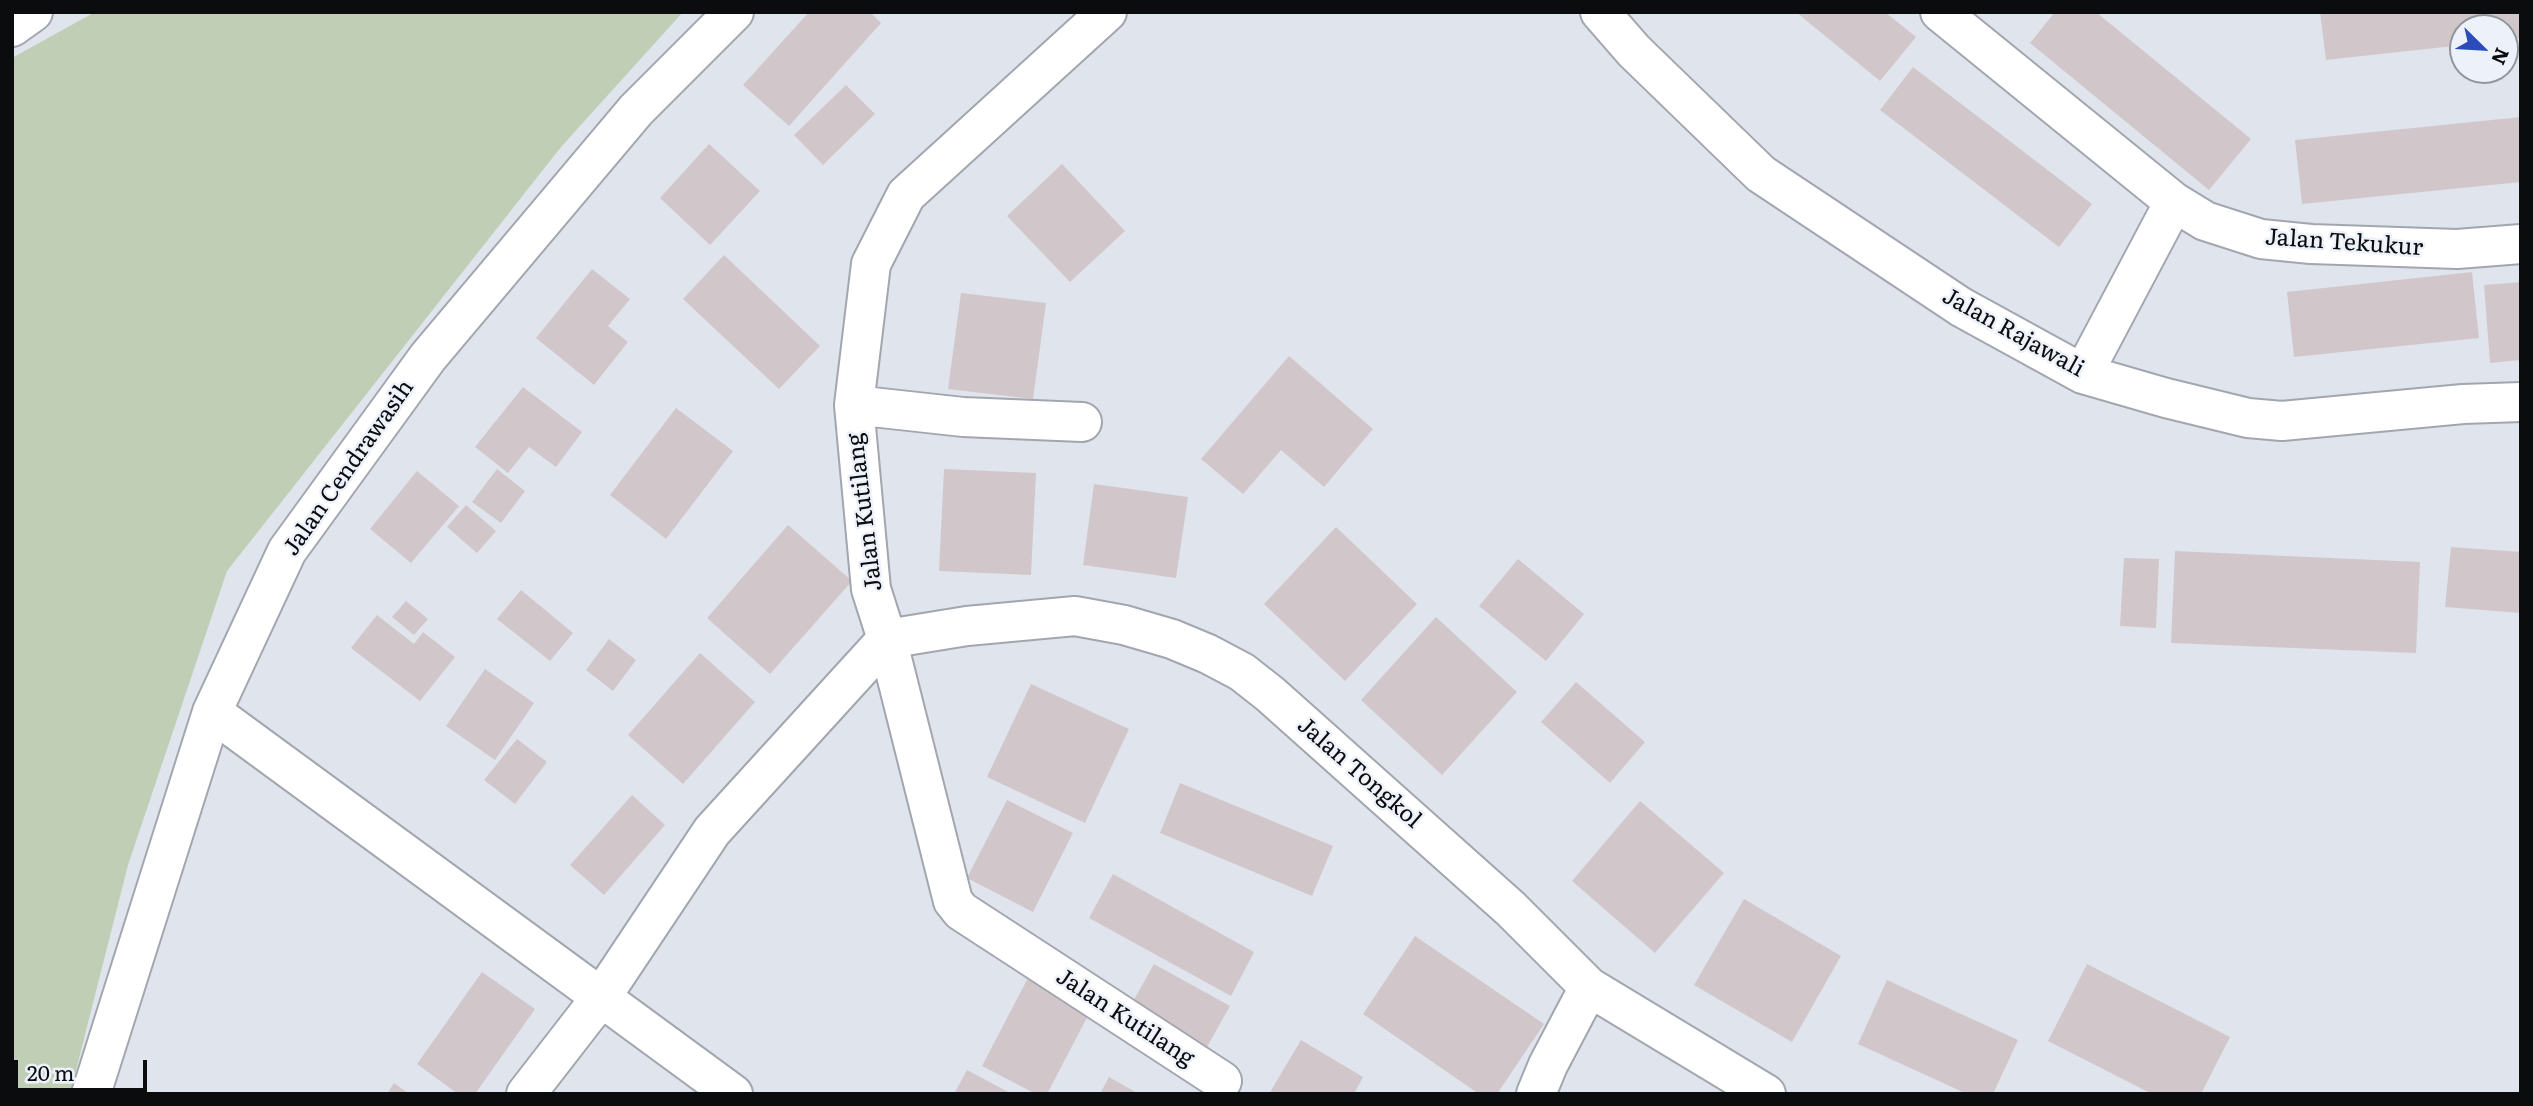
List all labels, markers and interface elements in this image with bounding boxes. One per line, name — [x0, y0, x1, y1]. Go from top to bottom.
north arrow — [2449, 14, 2519, 84]
text: N — [2485, 44, 2517, 70]
street label: Jalan Tekukur — [2264, 224, 2424, 262]
street label: Jalan Rajawali — [1937, 283, 2089, 383]
street label: Jalan Cendrawasih — [278, 375, 420, 561]
street label: Jalan Kutilang — [842, 431, 888, 593]
street label: Jalan Tongkol — [1291, 712, 1427, 834]
street label: Jalan Kutilang — [1051, 963, 1199, 1073]
scale bar — [18, 1046, 150, 1090]
text: 20 m — [27, 1056, 74, 1087]

